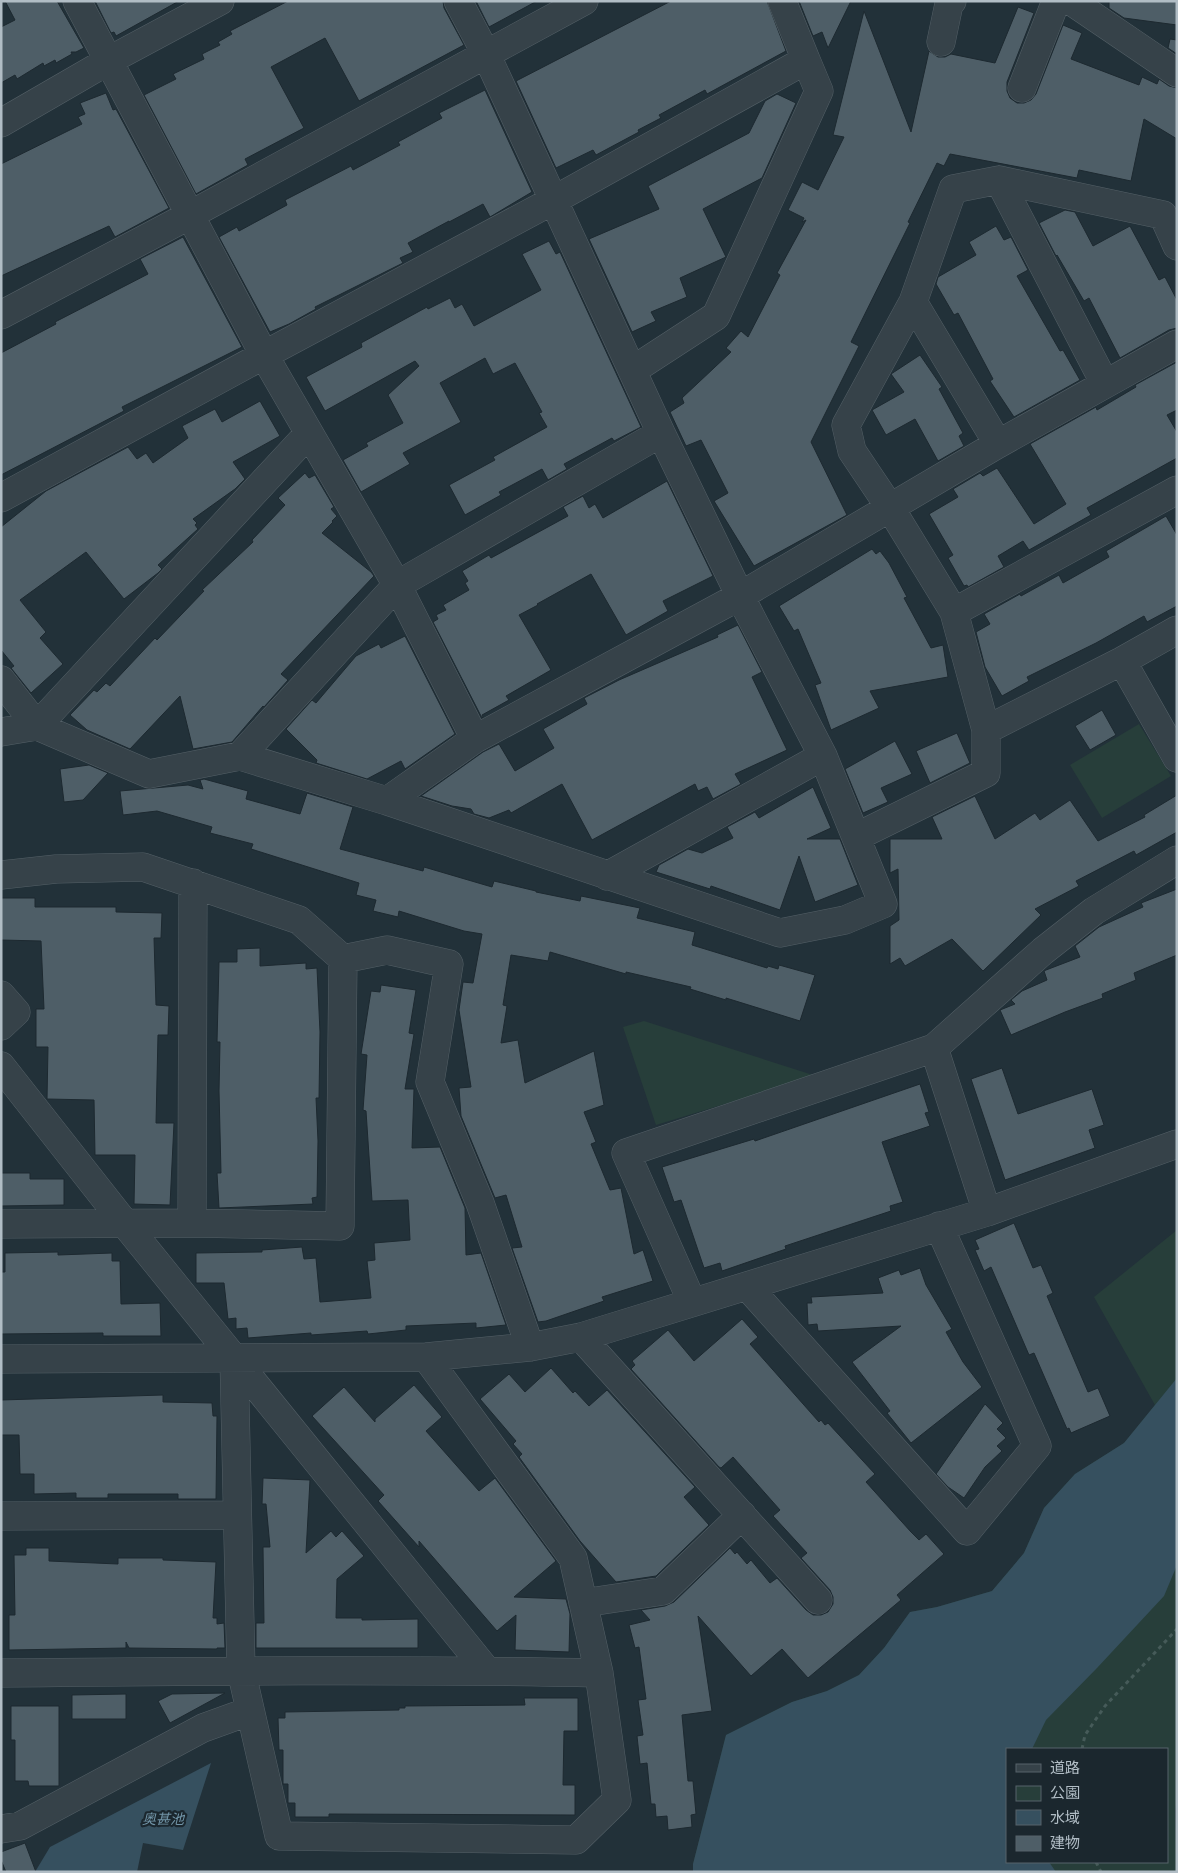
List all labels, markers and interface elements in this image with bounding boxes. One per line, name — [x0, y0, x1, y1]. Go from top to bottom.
legend — [1006, 1748, 1168, 1863]
text: 道路 — [1050, 1758, 1080, 1776]
text: 公園 — [1050, 1783, 1080, 1801]
text: 水域 — [1050, 1808, 1080, 1826]
water label: 奥甚池 — [142, 1810, 186, 1827]
text: 建物 — [1050, 1833, 1080, 1851]

